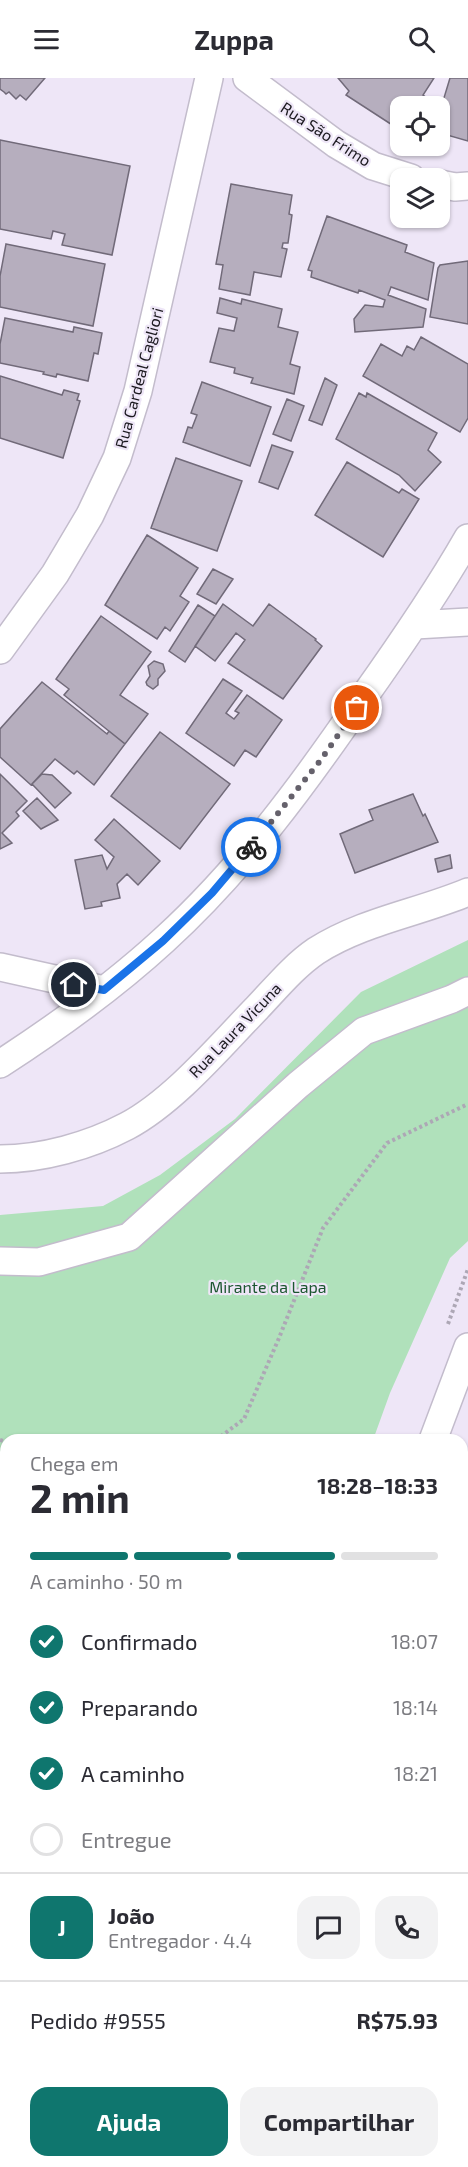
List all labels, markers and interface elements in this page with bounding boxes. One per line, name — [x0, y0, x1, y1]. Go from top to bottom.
icon: menu — [30, 23, 63, 56]
text: Zuppa — [194, 23, 274, 55]
icon: search — [405, 23, 438, 56]
map controls — [390, 96, 450, 228]
button: locate — [390, 96, 450, 156]
street label: Rua São Frimo — [278, 97, 375, 170]
button: layers — [390, 168, 450, 228]
street label: Rua Cardeal Cagliori — [111, 305, 166, 450]
pin — [331, 682, 382, 733]
icon: bag — [340, 691, 373, 724]
courier — [221, 817, 281, 877]
icon: bike — [235, 831, 268, 864]
pin — [48, 959, 99, 1010]
icon: home — [57, 968, 90, 1001]
street label: Rua Laura Vicuna — [185, 978, 285, 1081]
park label: Mirante da Lapa — [209, 1277, 327, 1296]
text: Chega em — [30, 1451, 119, 1475]
text: 18:28–18:33 — [317, 1472, 438, 1498]
text: 2 min — [30, 1474, 130, 1521]
text: A caminho · 50 m — [30, 1569, 183, 1593]
icon: check — [30, 1625, 63, 1658]
text: Confirmado — [81, 1628, 197, 1654]
text: 18:07 — [391, 1629, 438, 1653]
icon: check — [30, 1691, 63, 1724]
text: Preparando — [81, 1694, 198, 1720]
text: 18:14 — [393, 1695, 438, 1719]
icon: check — [30, 1757, 63, 1790]
text: A caminho — [81, 1760, 185, 1786]
text: 18:21 — [394, 1761, 438, 1785]
text: Entregue — [81, 1826, 171, 1852]
button: chat — [297, 1896, 360, 1959]
button: phone — [375, 1896, 438, 1959]
text: João — [108, 1902, 155, 1928]
text: J — [57, 1914, 66, 1940]
text: Entregador · 4.4 — [108, 1928, 252, 1952]
text: Pedido #9555 — [30, 2007, 166, 2033]
text: R$75.93 — [356, 2007, 438, 2033]
button: Ajuda — [30, 2087, 228, 2156]
button: Compartilhar — [240, 2087, 438, 2156]

